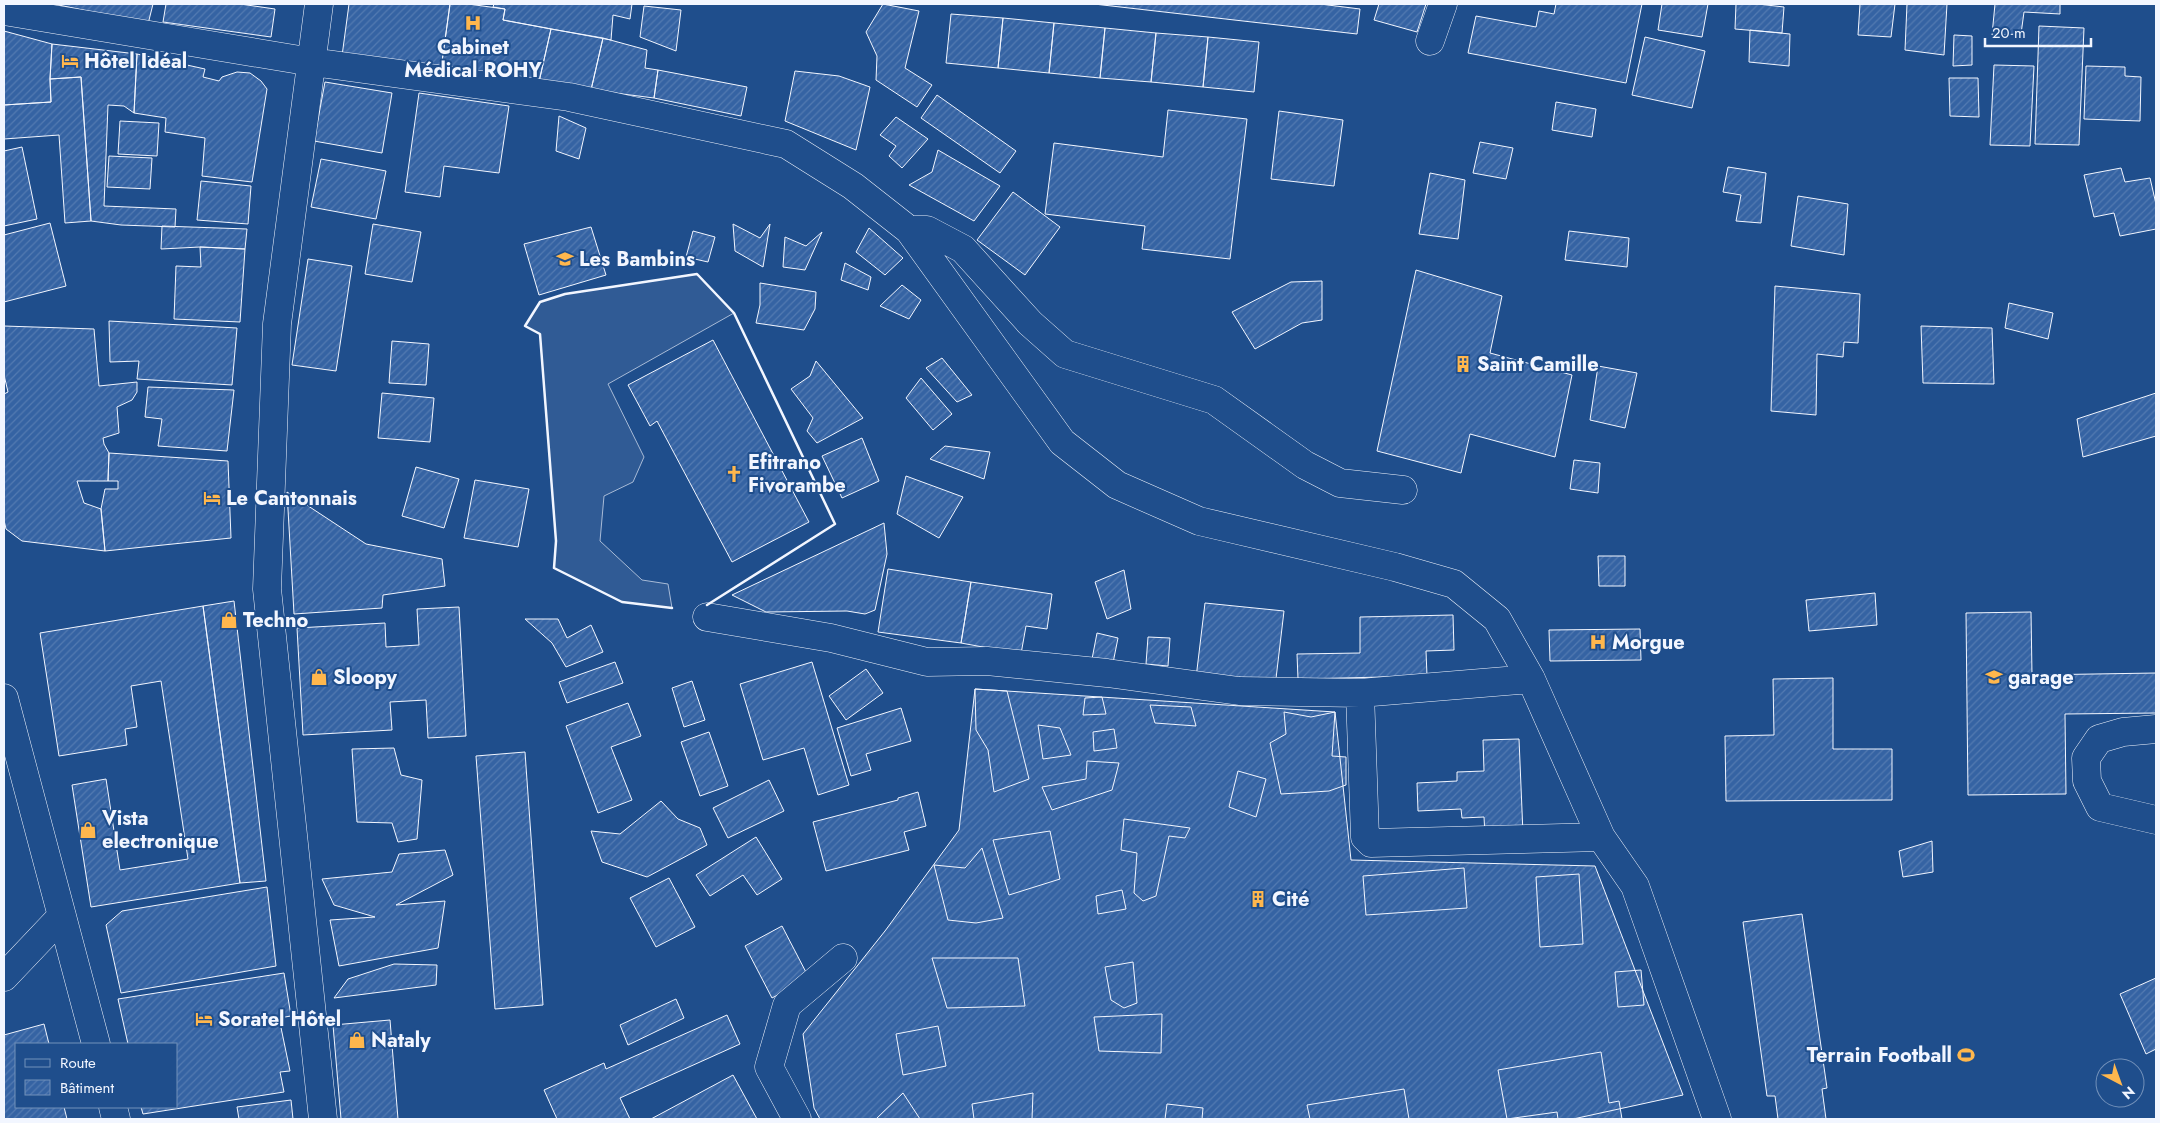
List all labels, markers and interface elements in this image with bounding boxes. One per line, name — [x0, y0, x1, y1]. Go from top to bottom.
hospital icon: Cabinet Médical ROHY — [463, 13, 483, 33]
scale bar — [1985, 15, 2091, 47]
text: 20 m — [1992, 22, 2026, 44]
place label: Cabinet Médical ROHY — [404, 33, 543, 85]
place label: Hôtel Idéal — [84, 47, 187, 76]
hotel icon: Hôtel Idéal — [60, 51, 80, 71]
place label: Les Bambins — [579, 245, 695, 274]
school or university icon: Les Bambins — [555, 249, 575, 269]
place label: Saint Camille — [1477, 350, 1599, 379]
building icon: Saint Camille — [1453, 354, 1473, 374]
place label: Efitrano Fivorambe — [748, 448, 846, 500]
church icon: Efitrano Fivorambe — [724, 464, 744, 484]
place label: Le Cantonnais — [226, 484, 357, 513]
hotel icon: Le Cantonnais — [202, 488, 222, 508]
place label: Techno — [243, 606, 308, 635]
shop icon: Techno — [219, 610, 239, 630]
place label: Morgue — [1612, 628, 1685, 657]
hospital icon: Morgue — [1588, 632, 1608, 652]
place label: Sloopy — [333, 663, 398, 692]
place label: garage — [2008, 663, 2074, 692]
shop icon: Sloopy — [309, 667, 329, 687]
school or university icon: garage — [1984, 667, 2004, 687]
place label: Vista electronique — [101, 804, 219, 856]
shop icon: Vista electronique — [78, 820, 98, 840]
place label: Cité — [1272, 885, 1309, 914]
building icon: Cité — [1248, 889, 1268, 909]
place label: Soratel Hôtel — [218, 1005, 341, 1034]
hotel icon: Soratel Hôtel — [194, 1009, 214, 1029]
place label: Nataly — [371, 1026, 431, 1055]
shop icon: Nataly — [347, 1030, 367, 1050]
place label: Terrain Football — [1807, 1041, 1952, 1070]
legend — [15, 1043, 178, 1108]
sports icon: Terrain Football — [1956, 1045, 1976, 1065]
text: Route — [60, 1052, 96, 1074]
north arrow — [2095, 1058, 2145, 1108]
text: Bâtiment — [60, 1077, 114, 1099]
text: N — [2118, 1082, 2139, 1104]

